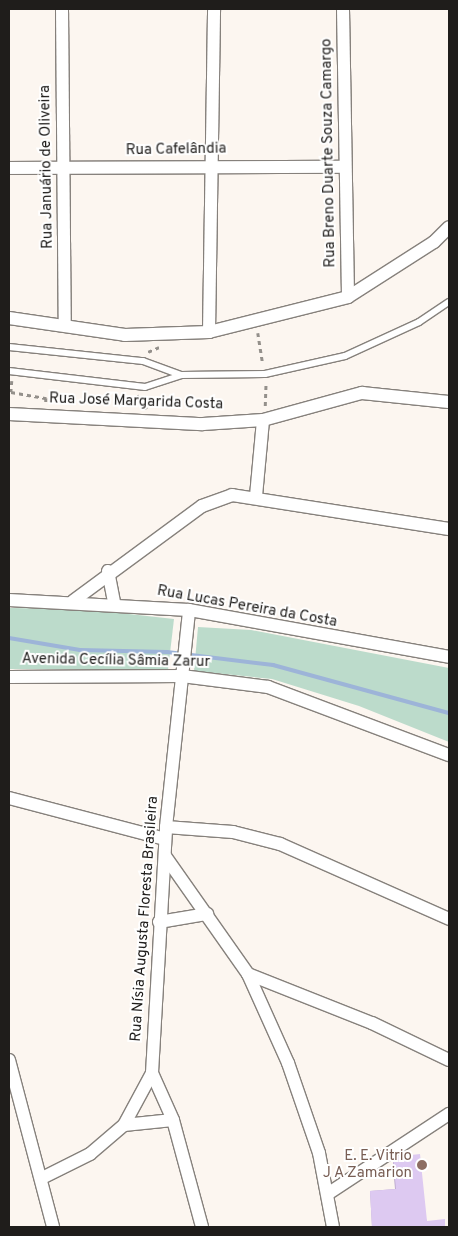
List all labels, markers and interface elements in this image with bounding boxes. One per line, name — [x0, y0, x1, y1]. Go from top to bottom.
street label: Rua Breno Duarte Souza Camargo — [318, 38, 340, 268]
street label: Rua Januário de Oliveira — [37, 85, 57, 249]
street label: Rua Cafelândia — [126, 140, 226, 160]
street label: Rua José Margarida Costa — [49, 390, 223, 414]
street label: Rua Lucas Pereira da Costa — [156, 582, 338, 632]
street label: Avenida Cecília Sâmia Zarur — [22, 650, 210, 672]
street label: Rua Nísia Augusta Floresta Brasileira — [127, 795, 163, 1043]
place label: E. E. Vitrio J A Zamarion — [322, 1147, 412, 1182]
marker: E. E. Vitrio J A Zamarion — [416, 1159, 428, 1171]

